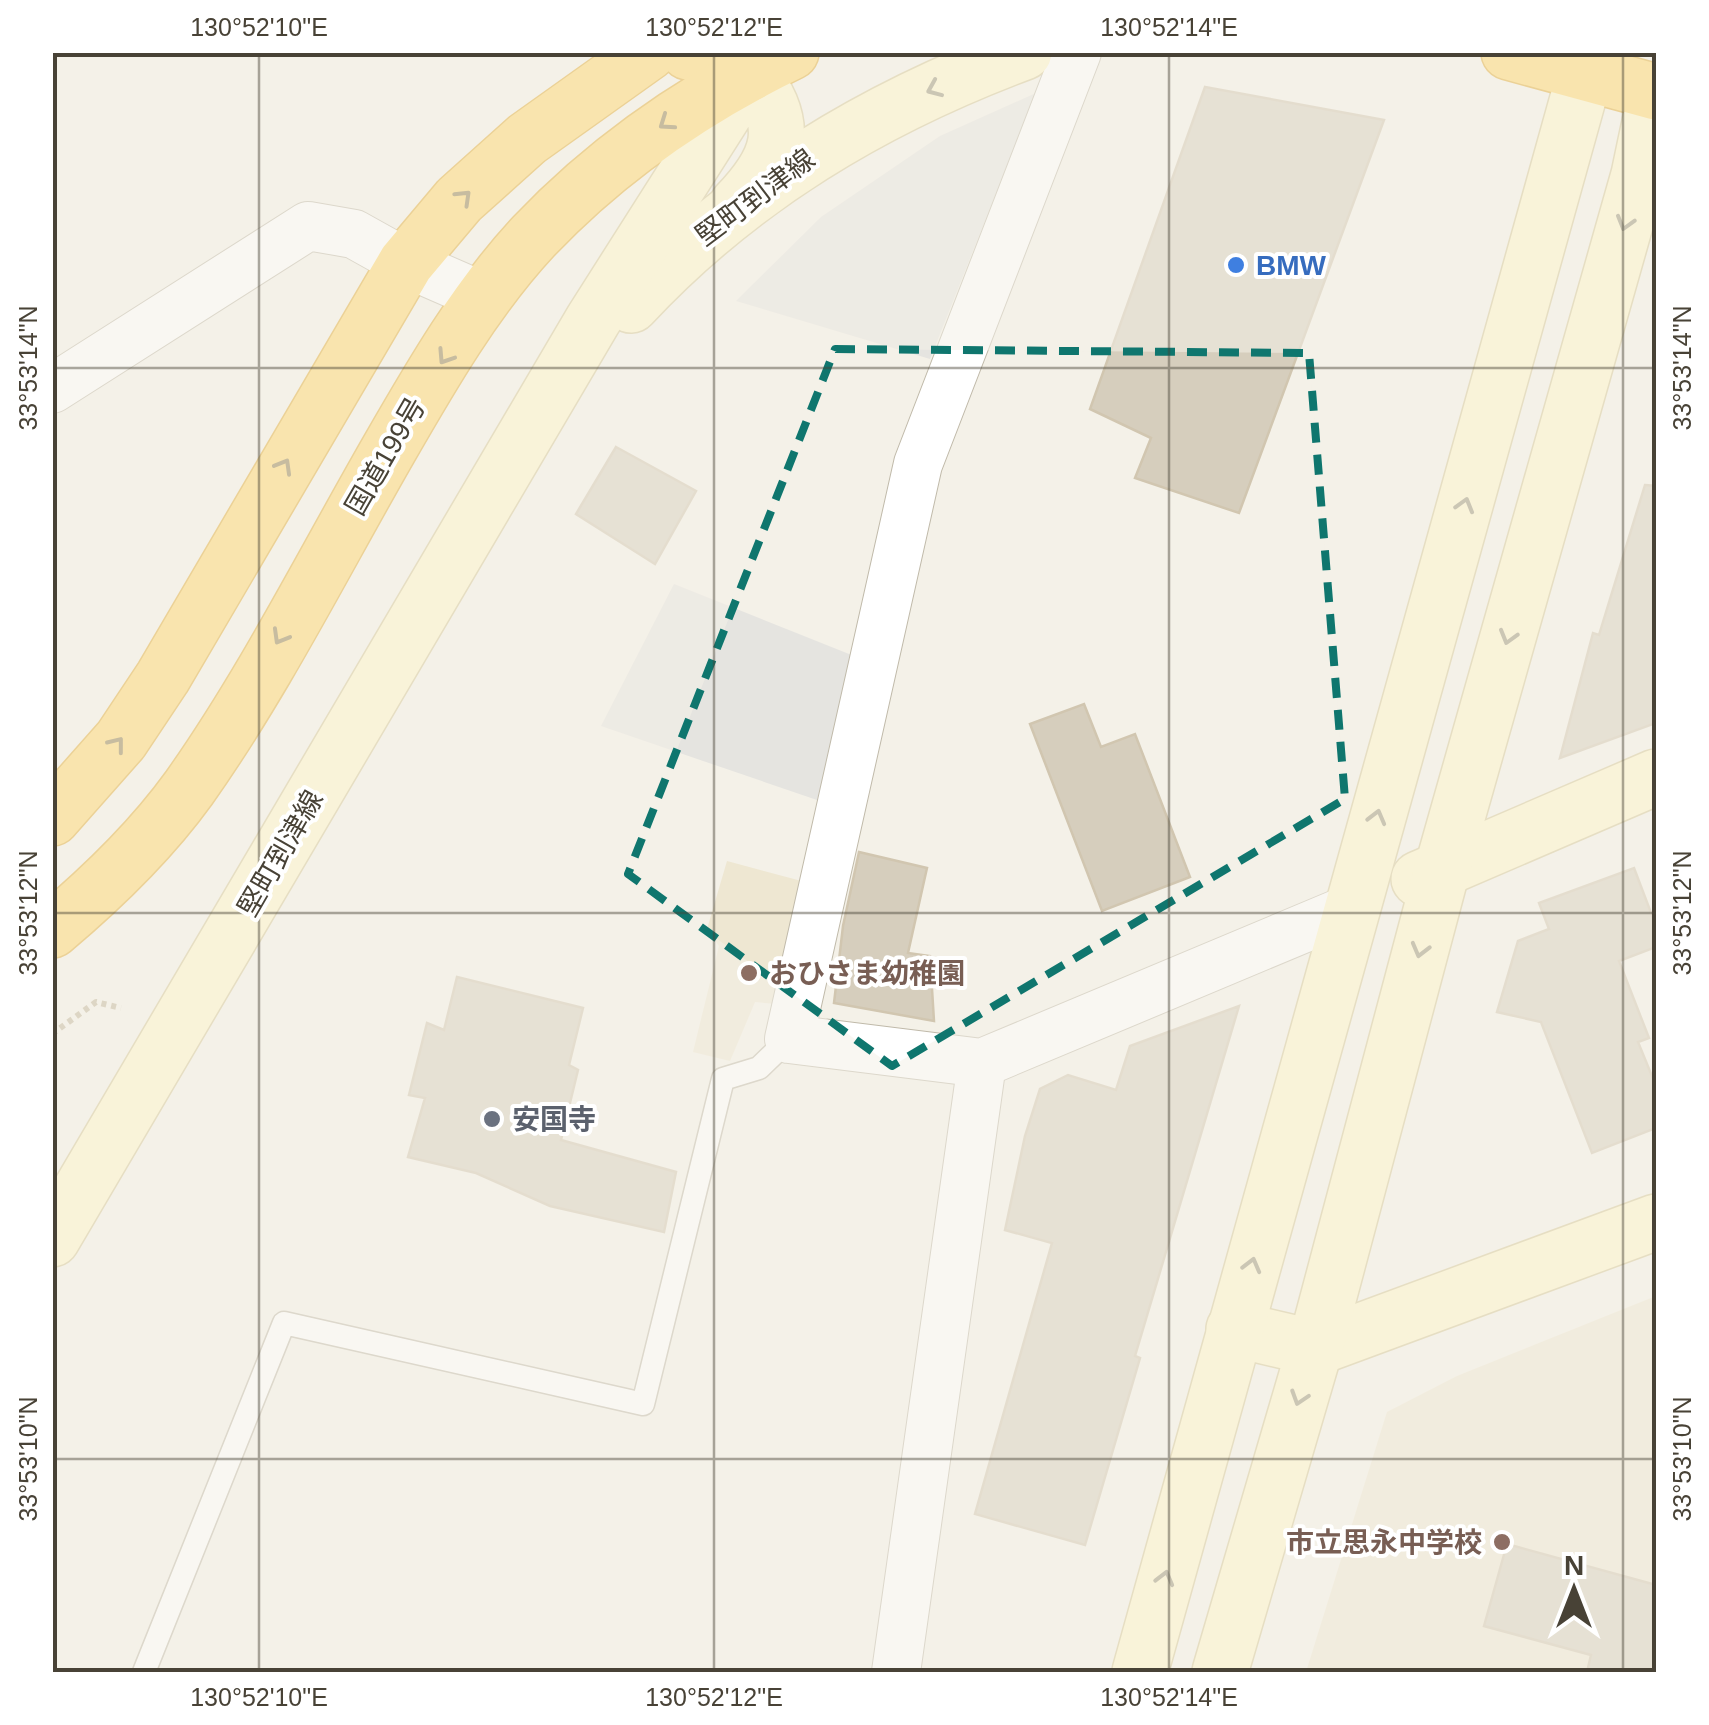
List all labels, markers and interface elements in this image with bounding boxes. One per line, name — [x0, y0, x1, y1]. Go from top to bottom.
text: 130°52'10"E — [190, 13, 328, 41]
text: 130°52'12"E — [645, 13, 783, 41]
text: 130°52'14"E — [1100, 13, 1238, 41]
one-way arrow — [926, 77, 944, 97]
one-way arrow — [659, 111, 678, 129]
street label: 堅町到津線 — [690, 143, 821, 252]
one-way arrow — [452, 191, 470, 209]
one-way arrow — [1616, 214, 1637, 231]
place label: BMW — [1256, 250, 1327, 281]
marker: BMW — [1225, 254, 1247, 276]
text: 33°53'14"N — [14, 305, 42, 431]
text: 33°53'14"N — [1668, 305, 1696, 431]
one-way arrow — [439, 346, 458, 364]
street label: 国道199号 — [339, 392, 432, 521]
one-way arrow — [272, 459, 292, 477]
one-way arrow — [1453, 497, 1474, 514]
one-way arrow — [273, 626, 292, 644]
one-way arrow — [1499, 627, 1520, 644]
one-way arrow — [105, 738, 122, 756]
street label: 堅町到津線 — [232, 785, 329, 922]
one-way arrow — [1366, 809, 1387, 827]
text: 33°53'12"N — [14, 850, 42, 976]
text: 33°53'12"N — [1668, 850, 1696, 976]
one-way arrow — [1411, 941, 1432, 958]
place label: おひさま幼稚園 — [769, 958, 965, 989]
marker: おひさま幼稚園 — [738, 962, 760, 984]
place label: 安国寺 — [512, 1104, 596, 1135]
marker: 安国寺 — [481, 1108, 503, 1130]
one-way arrow — [1240, 1257, 1261, 1274]
one-way arrow — [1290, 1389, 1310, 1406]
text: 33°53'10"N — [14, 1396, 42, 1522]
text: 33°53'10"N — [1668, 1396, 1696, 1522]
place label: 市立思永中学校 — [1286, 1527, 1482, 1558]
marker: 市立思永中学校 — [1491, 1531, 1513, 1553]
north arrow — [1524, 1540, 1624, 1640]
text: N — [1564, 1550, 1584, 1581]
one-way arrow — [1154, 1570, 1175, 1588]
text: 130°52'10"E — [190, 1683, 328, 1711]
text: 130°52'12"E — [645, 1683, 783, 1711]
text: 130°52'14"E — [1100, 1683, 1238, 1711]

